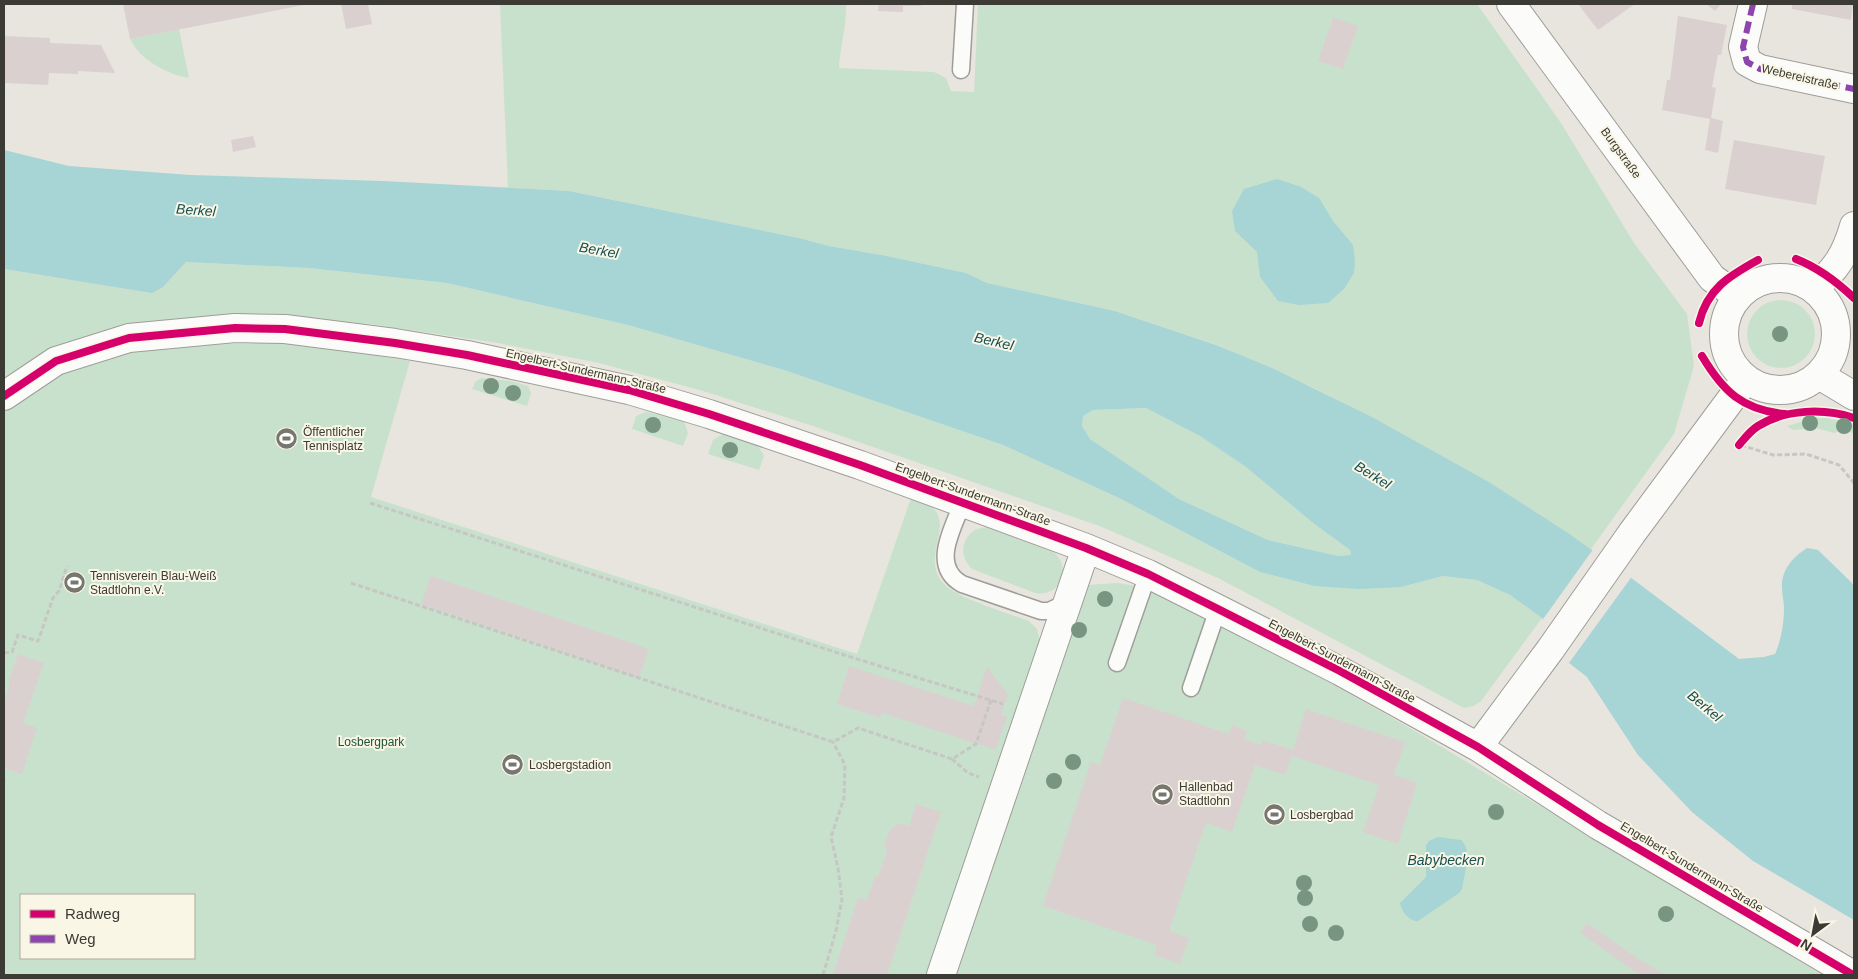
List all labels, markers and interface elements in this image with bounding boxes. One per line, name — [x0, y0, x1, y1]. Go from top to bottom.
street label: Webereistraße — [1760, 61, 1840, 93]
street label: Burgstraße — [1598, 125, 1644, 181]
water label: Berkel — [176, 201, 217, 219]
water label: Berkel — [578, 239, 621, 261]
water label: Berkel — [973, 329, 1016, 353]
street label: Engelbert-Sundermann-Straße — [504, 346, 668, 396]
place label: Öffentlicher Tennisplatz — [303, 425, 364, 453]
sports icon: Öffentlicher Tennisplatz — [275, 427, 299, 451]
water label: Berkel — [1352, 458, 1395, 493]
street label: Engelbert-Sundermann-Straße — [894, 459, 1053, 529]
place label: Tennisverein Blau-Weiß Stadtlohn e.V. — [90, 569, 217, 597]
sports icon: Tennisverein Blau-Weiß Stadtlohn e.V. — [62, 571, 86, 595]
street label: Engelbert-Sundermann-Straße — [1266, 616, 1418, 706]
water label: Berkel — [1685, 687, 1726, 725]
park label: Losbergpark — [338, 735, 405, 749]
sports icon: Losbergstadion — [501, 753, 525, 777]
place label: Losbergstadion — [529, 758, 611, 772]
place label: Hallenbad Stadtlohn — [1179, 780, 1233, 808]
sports icon: Hallenbad Stadtlohn — [1151, 782, 1175, 806]
sports icon: Losbergbad — [1262, 803, 1286, 827]
place label: Losbergbad — [1290, 808, 1353, 822]
street label: Engelbert-Sundermann-Straße — [1618, 819, 1766, 915]
water label: Babybecken — [1407, 852, 1485, 868]
legend — [20, 894, 195, 959]
text: Radweg — [65, 905, 120, 922]
north arrow — [1788, 909, 1838, 959]
text: Weg — [65, 930, 96, 947]
text: N — [1798, 936, 1815, 954]

